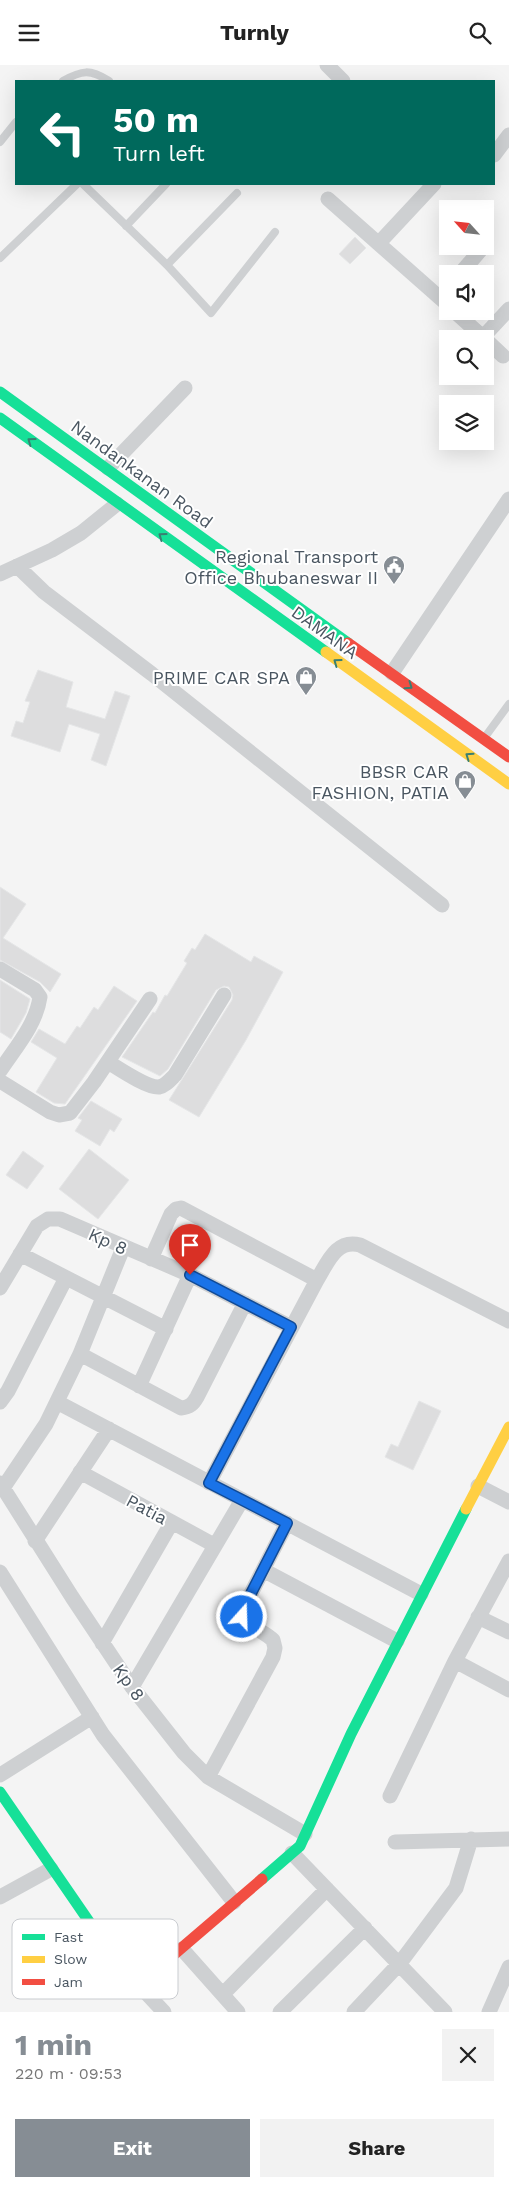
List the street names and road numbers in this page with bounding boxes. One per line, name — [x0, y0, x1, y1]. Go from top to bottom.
street label: Nandankanan Road — [67, 416, 217, 532]
street label: DAMANA — [288, 601, 362, 663]
street label: Kp 8 — [85, 1223, 131, 1259]
street label: Patia — [123, 1490, 171, 1528]
street label: Kp 8 — [109, 1659, 149, 1705]

